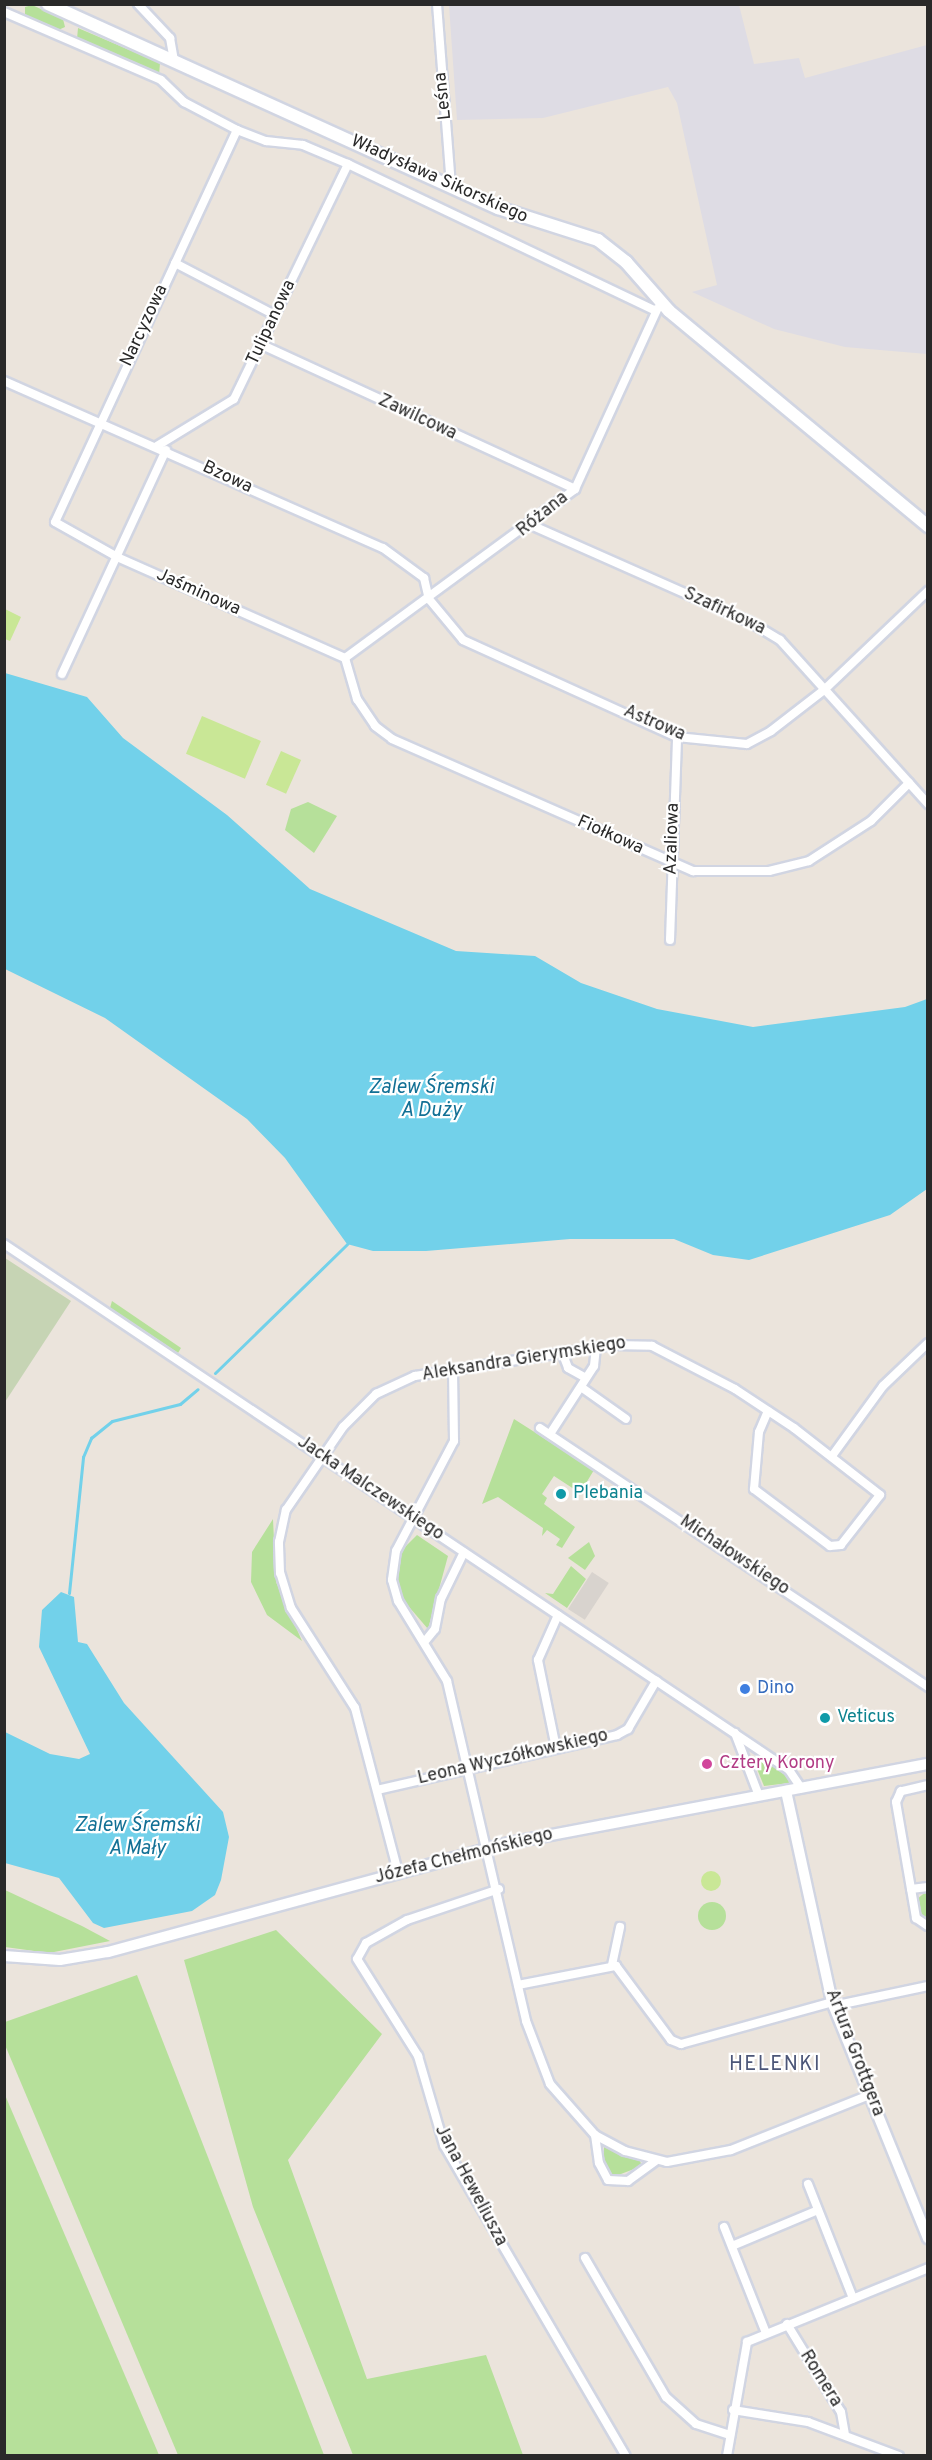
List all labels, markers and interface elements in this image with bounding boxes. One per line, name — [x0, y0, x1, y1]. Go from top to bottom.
street label: Leśna — [431, 71, 457, 121]
street label: Władysława Sikorskiego — [347, 131, 531, 229]
street label: Tulipanowa — [243, 277, 301, 369]
street label: Narcyzowa — [117, 282, 173, 370]
street label: Zawilcowa — [374, 390, 460, 446]
street label: Bzowa — [199, 457, 255, 499]
street label: Różana — [513, 488, 573, 542]
street label: Jaśminowa — [153, 565, 243, 621]
street label: Szafirkowa — [680, 584, 768, 640]
street label: Astrowa — [620, 701, 688, 747]
street label: Azaliowa — [661, 803, 685, 875]
street label: Fiołkowa — [573, 812, 647, 860]
water label: Zalew Śremski A Duży — [368, 1076, 494, 1123]
street label: Aleksandra Gierymskiego — [420, 1333, 628, 1387]
street label: Jacka Malczewskiego — [293, 1432, 447, 1546]
place label: Plebania — [573, 1483, 643, 1505]
marker: Plebania — [554, 1487, 568, 1501]
street label: Michałowskiego — [675, 1511, 793, 1601]
place label: Dino — [757, 1678, 794, 1700]
marker: Dino — [738, 1682, 752, 1696]
place label: Veticus — [837, 1707, 895, 1729]
marker: Veticus — [818, 1711, 832, 1725]
street label: Leona Wyczółkowskiego — [415, 1726, 611, 1790]
place label: Cztery Korony — [719, 1753, 834, 1775]
marker: Cztery Korony — [700, 1757, 714, 1771]
water label: Zalew Śremski A Mały — [74, 1814, 200, 1861]
street label: Józefa Chełmońskiego — [373, 1824, 555, 1890]
street label: Artura Grottgera — [820, 1986, 888, 2120]
district label: HELENKI — [729, 2053, 821, 2077]
street label: Jana Heweliusza — [429, 2122, 511, 2250]
street label: Romera — [794, 2347, 846, 2411]

